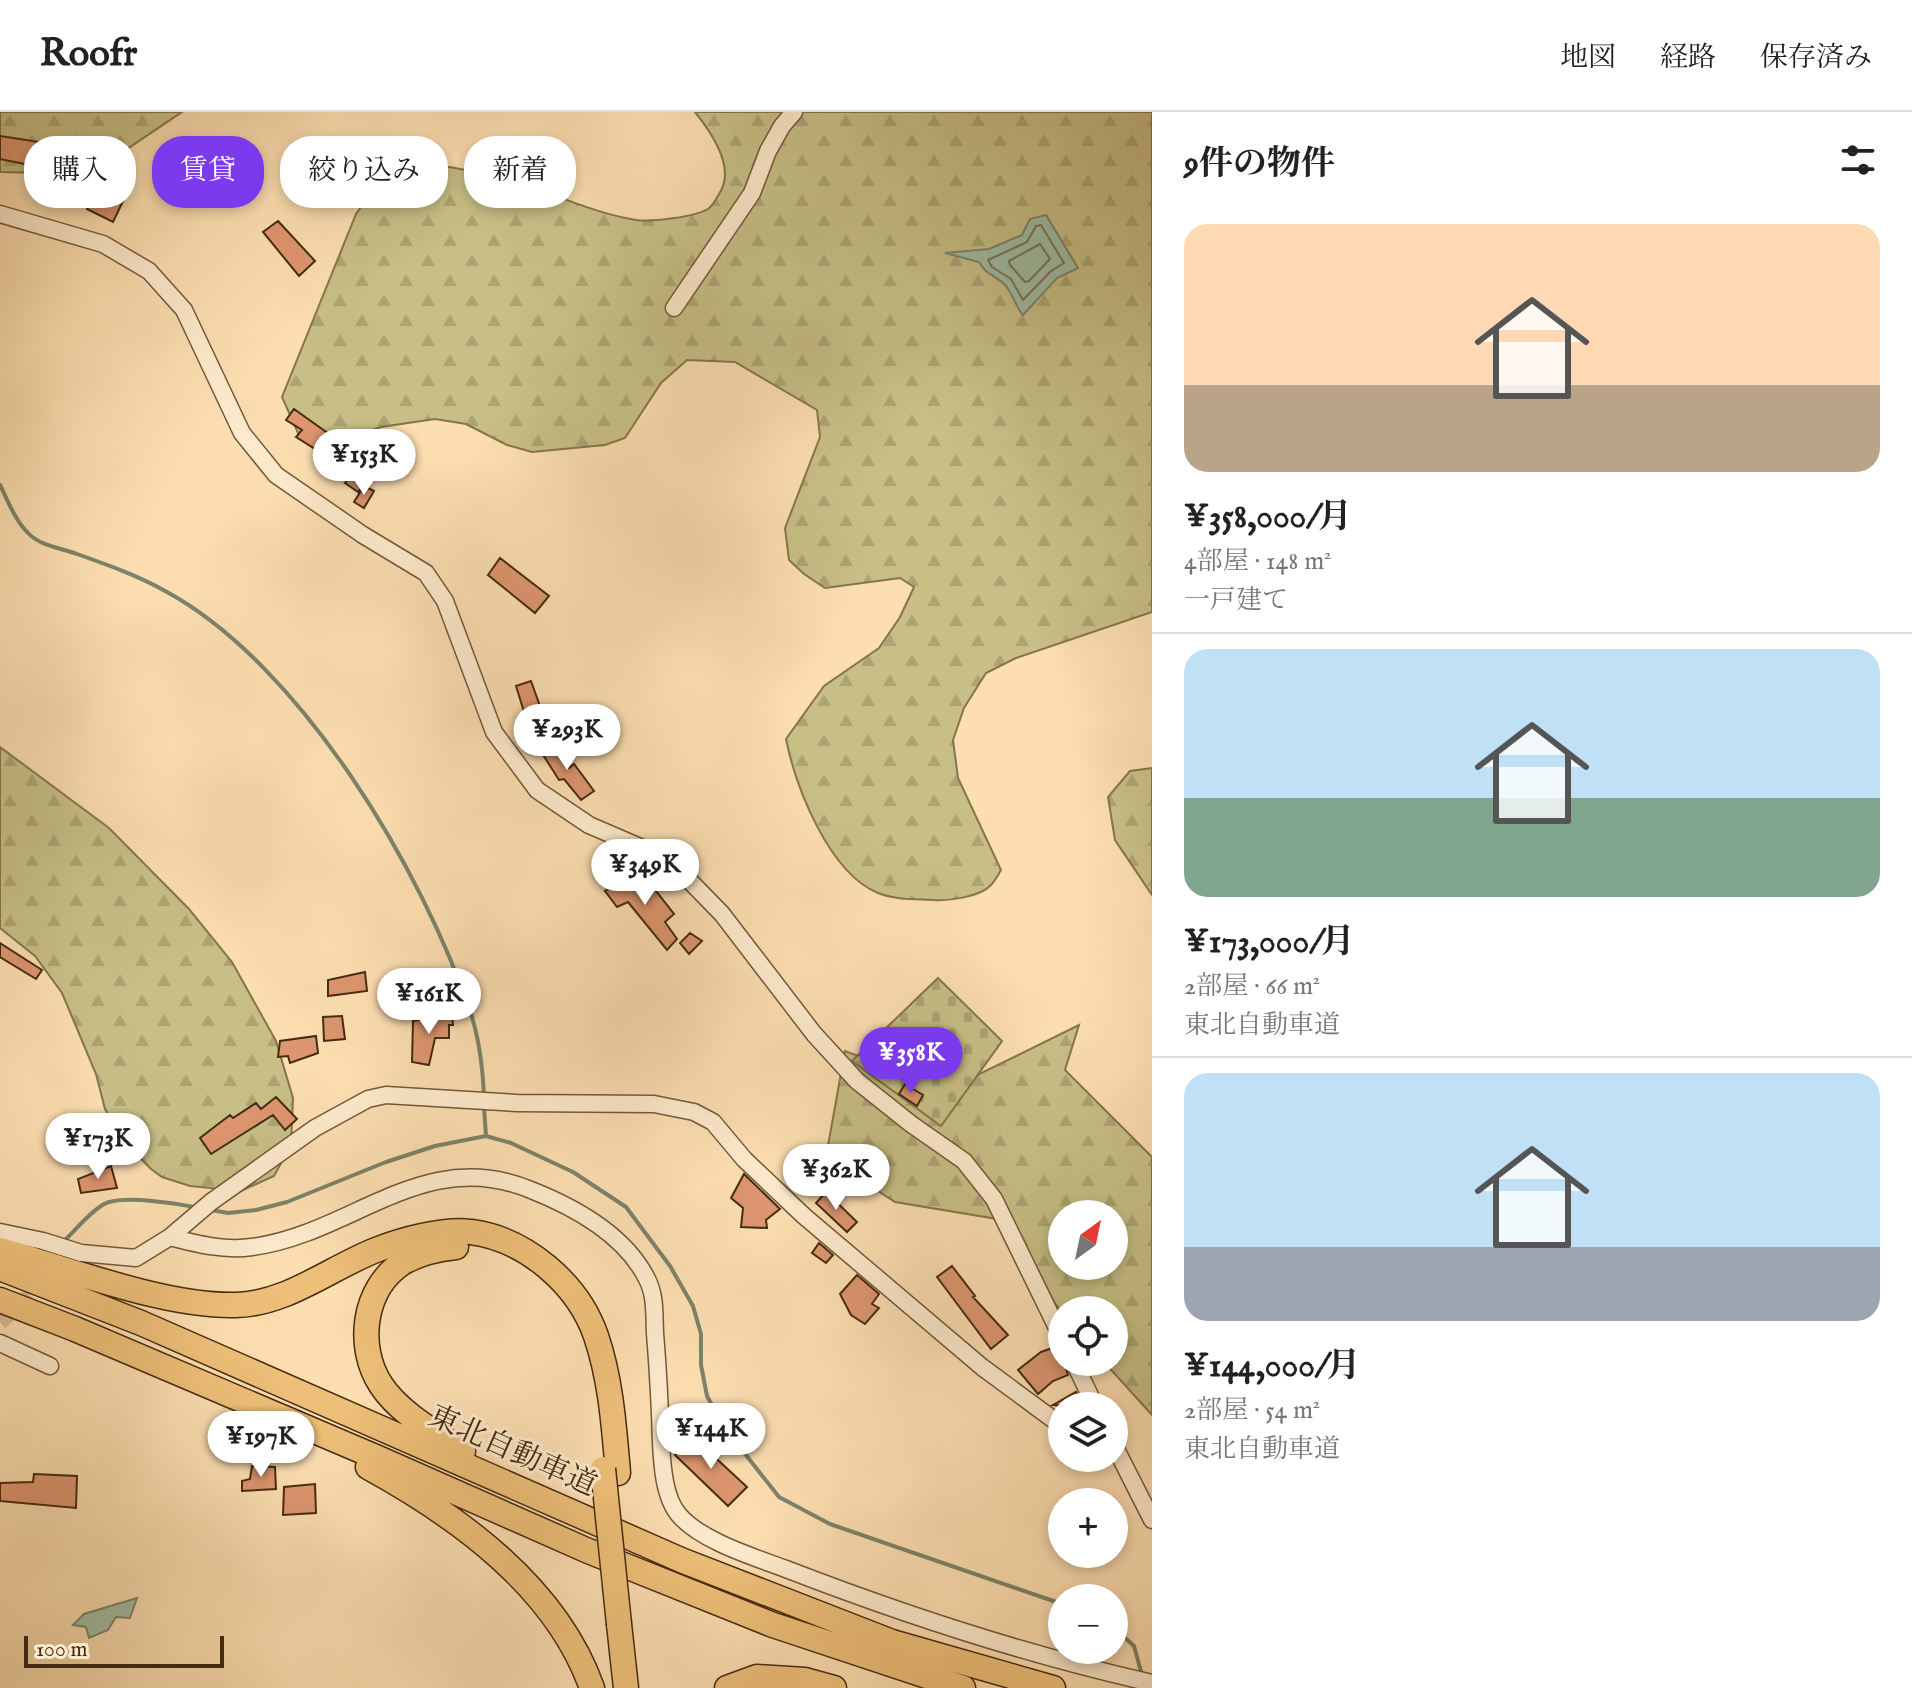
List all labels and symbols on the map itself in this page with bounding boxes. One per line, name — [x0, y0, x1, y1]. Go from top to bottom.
pin: ¥153K — [308, 429, 420, 497]
pin: ¥293K — [511, 704, 623, 772]
pin: ¥349K — [589, 839, 701, 907]
pin: ¥161K — [373, 968, 485, 1036]
pin: ¥358K — [855, 1027, 967, 1095]
pin: ¥173K — [42, 1113, 154, 1181]
pin: ¥362K — [780, 1144, 892, 1212]
north arrow — [1048, 1200, 1128, 1280]
street label: 東北自動車道 — [422, 1398, 602, 1506]
pin: ¥144K — [655, 1403, 767, 1471]
pin: ¥197K — [205, 1411, 317, 1479]
scale bar — [24, 1632, 224, 1668]

